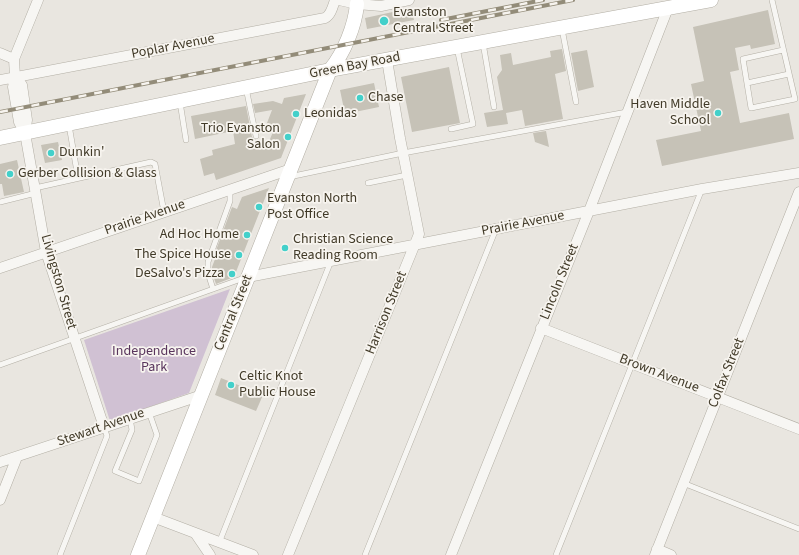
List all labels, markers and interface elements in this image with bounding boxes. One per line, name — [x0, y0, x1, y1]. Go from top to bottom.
place label: Evanston Central Street — [393, 5, 473, 38]
marker: Evanston Central Street — [378, 15, 390, 27]
street label: Poplar Avenue — [130, 31, 216, 63]
street label: Green Bay Road — [308, 49, 402, 83]
place label: Chase — [368, 90, 403, 106]
marker: Chase — [355, 93, 365, 103]
place label: Haven Middle School — [630, 97, 710, 130]
place label: Leonidas — [304, 106, 357, 122]
marker: Haven Middle School — [713, 108, 723, 118]
marker: Leonidas — [291, 109, 301, 119]
place label: Trio Evanston Salon — [201, 121, 280, 154]
marker: Trio Evanston Salon — [283, 132, 293, 142]
place label: Dunkin' — [59, 145, 104, 161]
marker: Dunkin' — [46, 148, 56, 158]
place label: Gerber Collision & Glass — [18, 166, 157, 182]
marker: Gerber Collision & Glass — [5, 169, 15, 179]
place label: Evanston North Post Office — [267, 191, 357, 224]
street label: Prairie Avenue — [102, 196, 188, 240]
marker: Evanston North Post Office — [254, 202, 264, 212]
street label: Prairie Avenue — [480, 208, 566, 240]
place label: Ad Hoc Home — [160, 227, 239, 243]
marker: Ad Hoc Home — [242, 230, 252, 240]
street label: Livingston Street — [36, 232, 80, 332]
place label: Christian Science Reading Room — [293, 232, 393, 264]
street label: Lincoln Street — [537, 241, 583, 323]
marker: Christian Science Reading Room — [280, 243, 290, 253]
place label: The Spice House — [134, 247, 231, 263]
marker: The Spice House — [234, 250, 244, 260]
place label: DeSalvo's Pizza — [135, 266, 224, 282]
marker: DeSalvo's Pizza — [227, 269, 237, 279]
street label: Harrison Street — [363, 269, 411, 357]
street label: Central Street — [211, 273, 257, 353]
street label: Colfax Street — [705, 335, 749, 411]
park label: Independence Park — [112, 344, 196, 376]
street label: Brown Avenue — [617, 351, 701, 397]
place label: Celtic Knot Public House — [239, 369, 316, 402]
marker: Celtic Knot Public House — [226, 380, 236, 390]
street label: Stewart Avenue — [55, 405, 147, 451]

